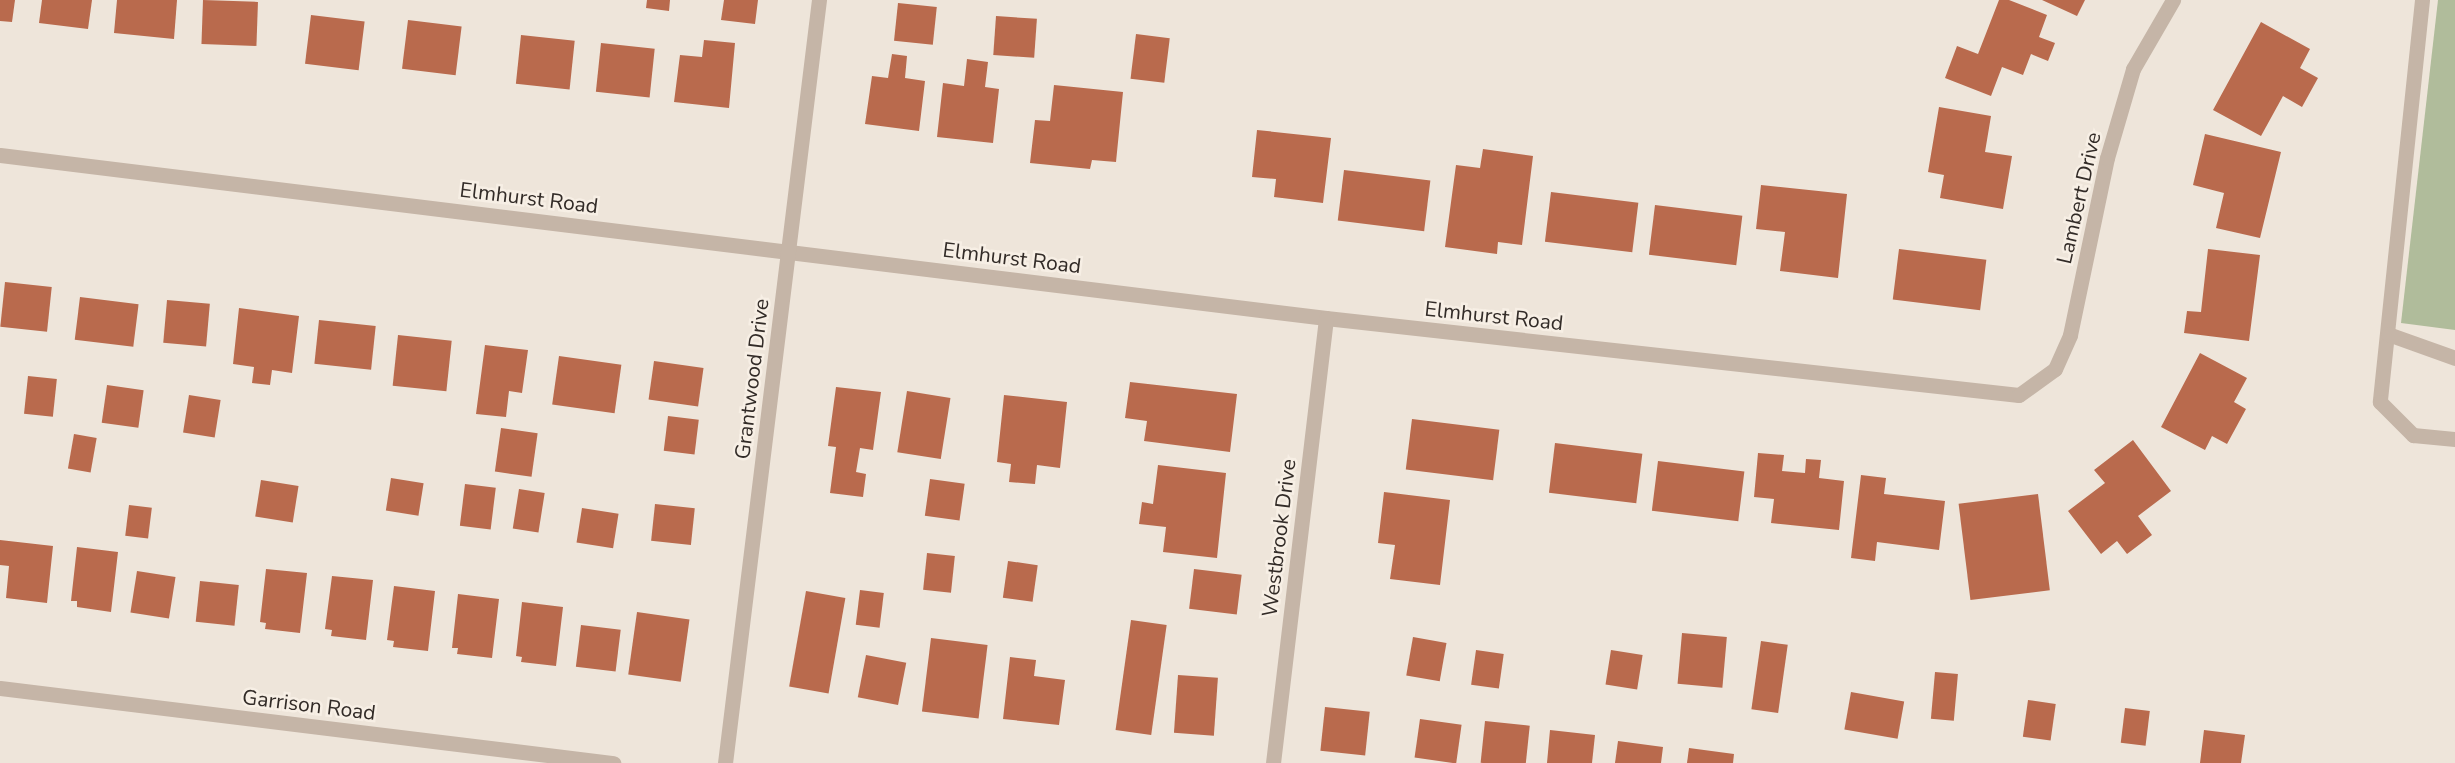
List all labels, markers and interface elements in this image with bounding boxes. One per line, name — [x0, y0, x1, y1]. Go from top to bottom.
street label: Lambert Drive — [2052, 130, 2106, 266]
street label: Elmhurst Road — [458, 177, 600, 219]
street label: Elmhurst Road — [941, 237, 1083, 279]
street label: Elmhurst Road — [1423, 296, 1565, 336]
street label: Grantwood Drive — [730, 297, 774, 461]
street label: Westbrook Drive — [1257, 458, 1301, 618]
street label: Garrison Road — [241, 684, 377, 726]

